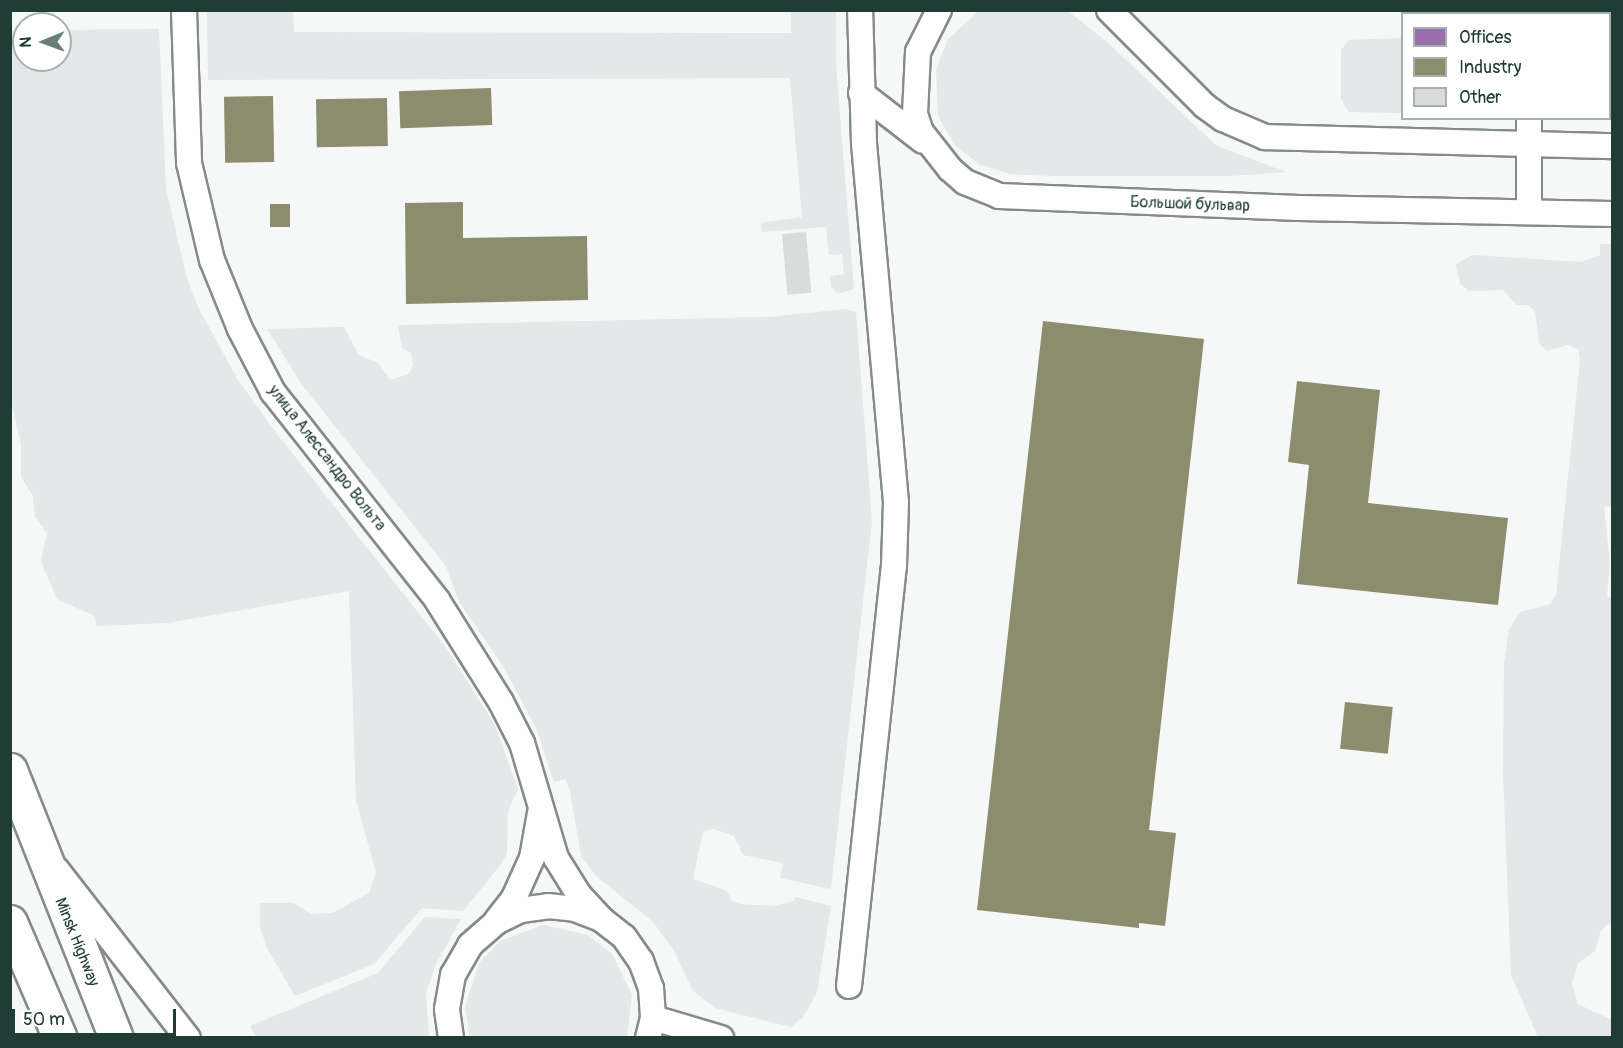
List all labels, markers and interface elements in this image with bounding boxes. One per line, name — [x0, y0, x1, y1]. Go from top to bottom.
north arrow — [12, 12, 72, 72]
legend — [1401, 12, 1611, 120]
text: Offices — [1459, 26, 1511, 49]
text: N — [16, 37, 36, 48]
text: Industry — [1459, 56, 1522, 79]
text: Other — [1459, 86, 1501, 109]
street label: Большой бульвар — [1130, 192, 1250, 216]
street label: улица Алессандро Вольта — [264, 381, 390, 535]
street label: Minsk Highway — [50, 895, 104, 989]
scale bar — [15, 997, 178, 1035]
text: 50 m — [23, 1008, 65, 1031]

